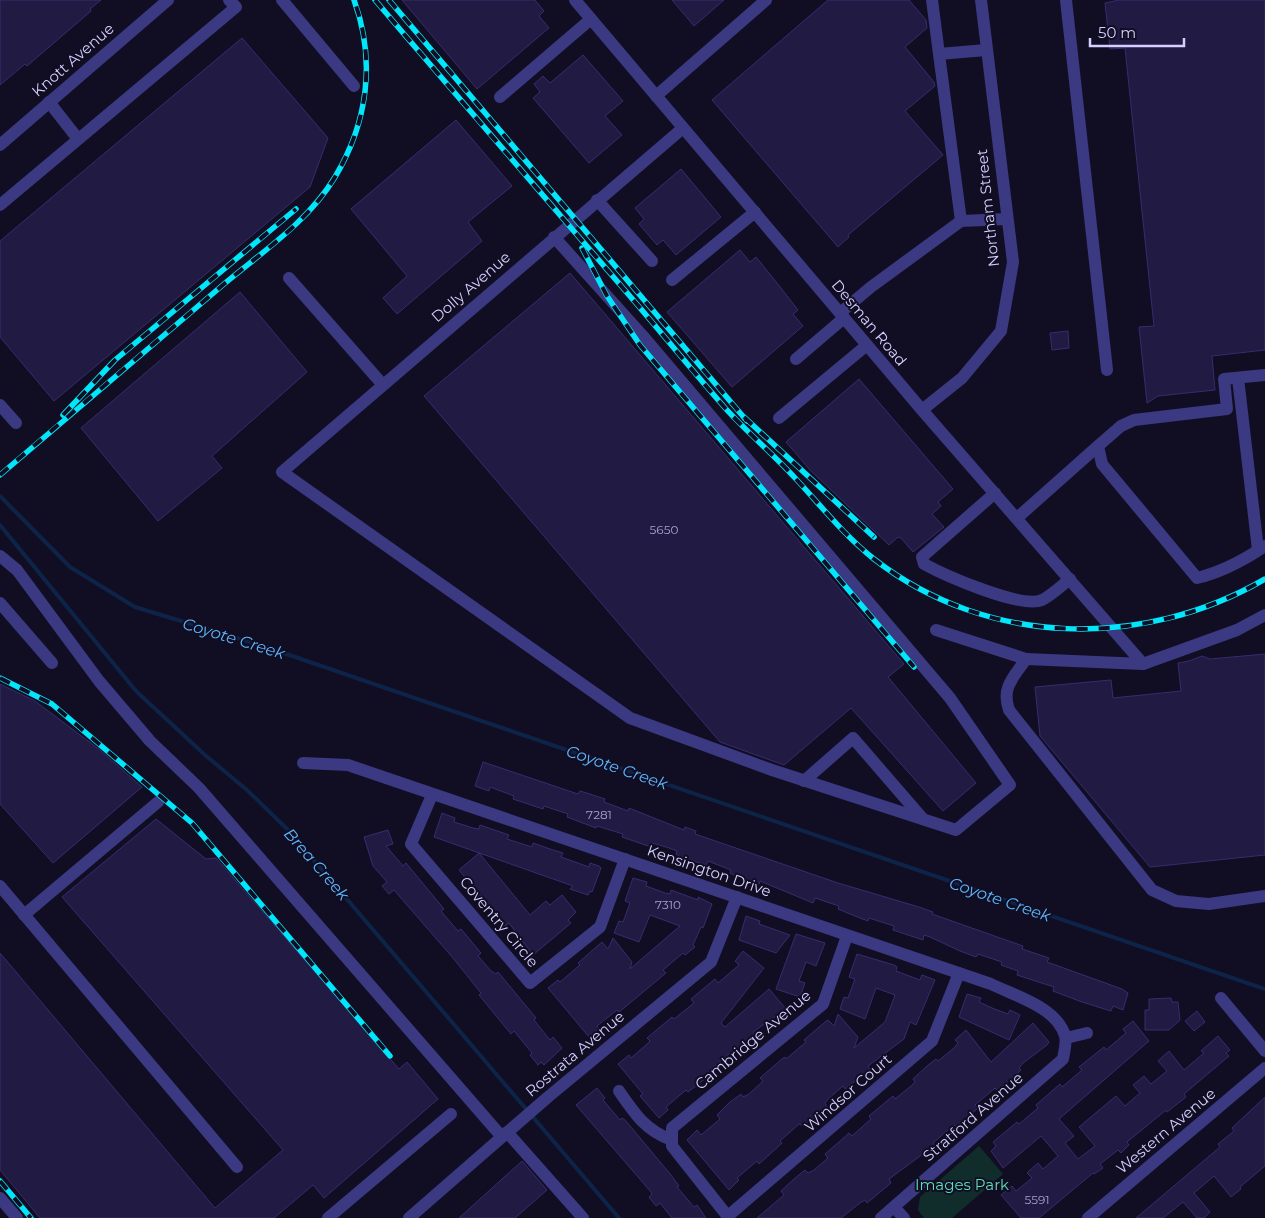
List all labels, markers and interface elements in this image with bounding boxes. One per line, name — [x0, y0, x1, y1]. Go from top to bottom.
scale bar — [1090, 15, 1184, 47]
street label: Knott Avenue — [28, 19, 118, 100]
text: 50 m — [1098, 23, 1136, 42]
street label: Northam Street — [972, 148, 1003, 268]
street label: Dolly Avenue — [427, 247, 514, 326]
street label: Desman Road — [828, 276, 911, 370]
house number: 5650 — [650, 522, 678, 537]
water label: Coyote Creek — [180, 614, 289, 663]
water label: Coyote Creek — [564, 741, 671, 794]
house number: 7281 — [586, 807, 612, 822]
water label: Brea Creek — [280, 824, 354, 905]
street label: Kensington Drive — [645, 840, 774, 901]
street label: Coventry Circle — [456, 872, 543, 971]
water label: Coyote Creek — [947, 873, 1054, 926]
house number: 7310 — [655, 897, 681, 912]
street label: Cambridge Avenue — [691, 986, 814, 1094]
street label: Rostrata Avenue — [521, 1007, 628, 1100]
street label: Windsor Court — [800, 1050, 895, 1136]
street label: Stratford Avenue — [919, 1068, 1027, 1165]
street label: Western Avenue — [1112, 1084, 1219, 1178]
park label: Images Park — [915, 1175, 1009, 1194]
house number: 5591 — [1024, 1192, 1050, 1207]

